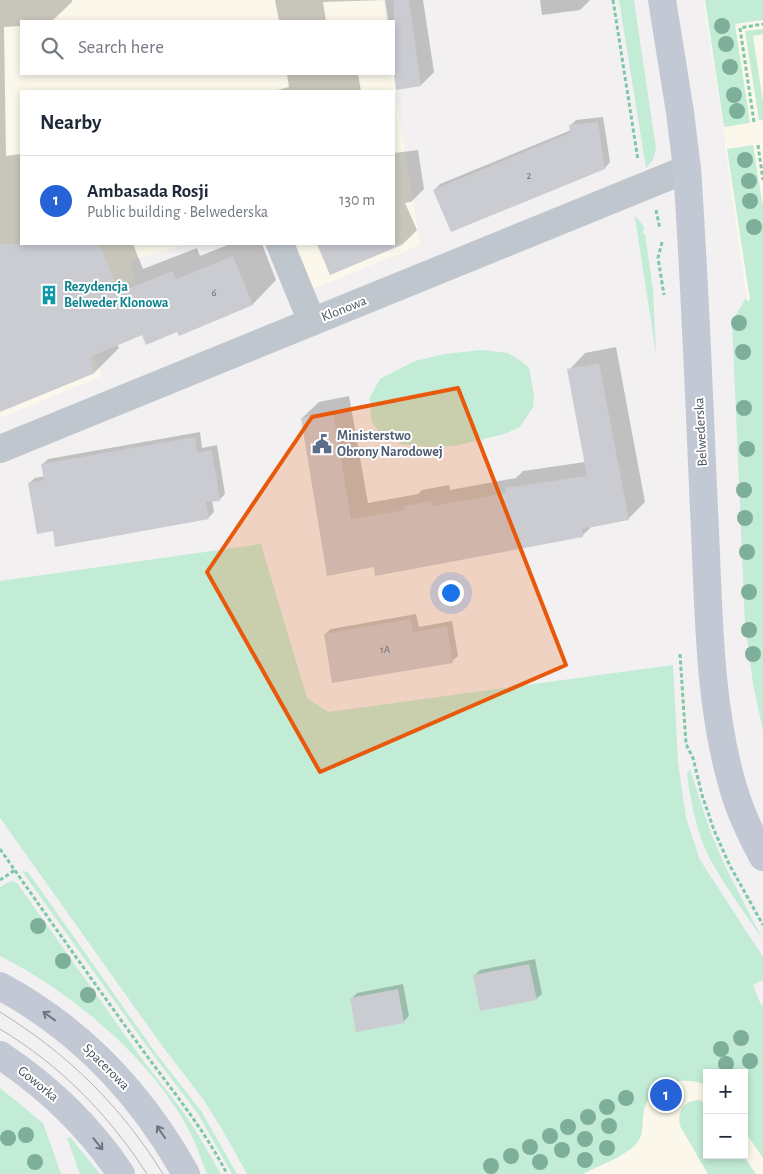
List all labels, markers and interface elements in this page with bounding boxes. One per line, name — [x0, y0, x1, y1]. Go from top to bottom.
search box — [20, 20, 395, 75]
icon: search — [38, 34, 66, 62]
text: Search here — [78, 38, 164, 57]
text: Nearby — [40, 112, 101, 133]
house number: 2 — [526, 170, 532, 181]
text: Ambasada Rosji — [87, 182, 209, 201]
text: 1 — [53, 192, 59, 208]
text: 130 m — [339, 192, 375, 208]
text: Public building · Belwederska — [87, 204, 268, 220]
place label: Rezydencja Belweder Klonowa — [64, 280, 169, 310]
building icon: Rezydencja Belweder Klonowa — [38, 284, 60, 306]
house number: 6 — [211, 287, 217, 298]
street label: Klonowa — [319, 293, 369, 324]
street label: Belwederska — [692, 397, 710, 467]
place label: Ministerstwo Obrony Narodowej — [337, 429, 443, 459]
public building icon: Ministerstwo Obrony Narodowej — [311, 433, 333, 455]
your location — [438, 580, 464, 606]
house number: 1A — [380, 644, 391, 655]
one-way arrow — [42, 1011, 56, 1021]
street label: Spacerowa — [80, 1041, 132, 1093]
street label: Goworka — [15, 1063, 61, 1105]
map controls — [703, 1069, 748, 1159]
button: + — [703, 1069, 748, 1114]
pin: 1 — [650, 1076, 682, 1114]
button: − — [703, 1114, 748, 1159]
one-way arrow — [156, 1126, 166, 1140]
one-way arrow — [93, 1137, 104, 1150]

